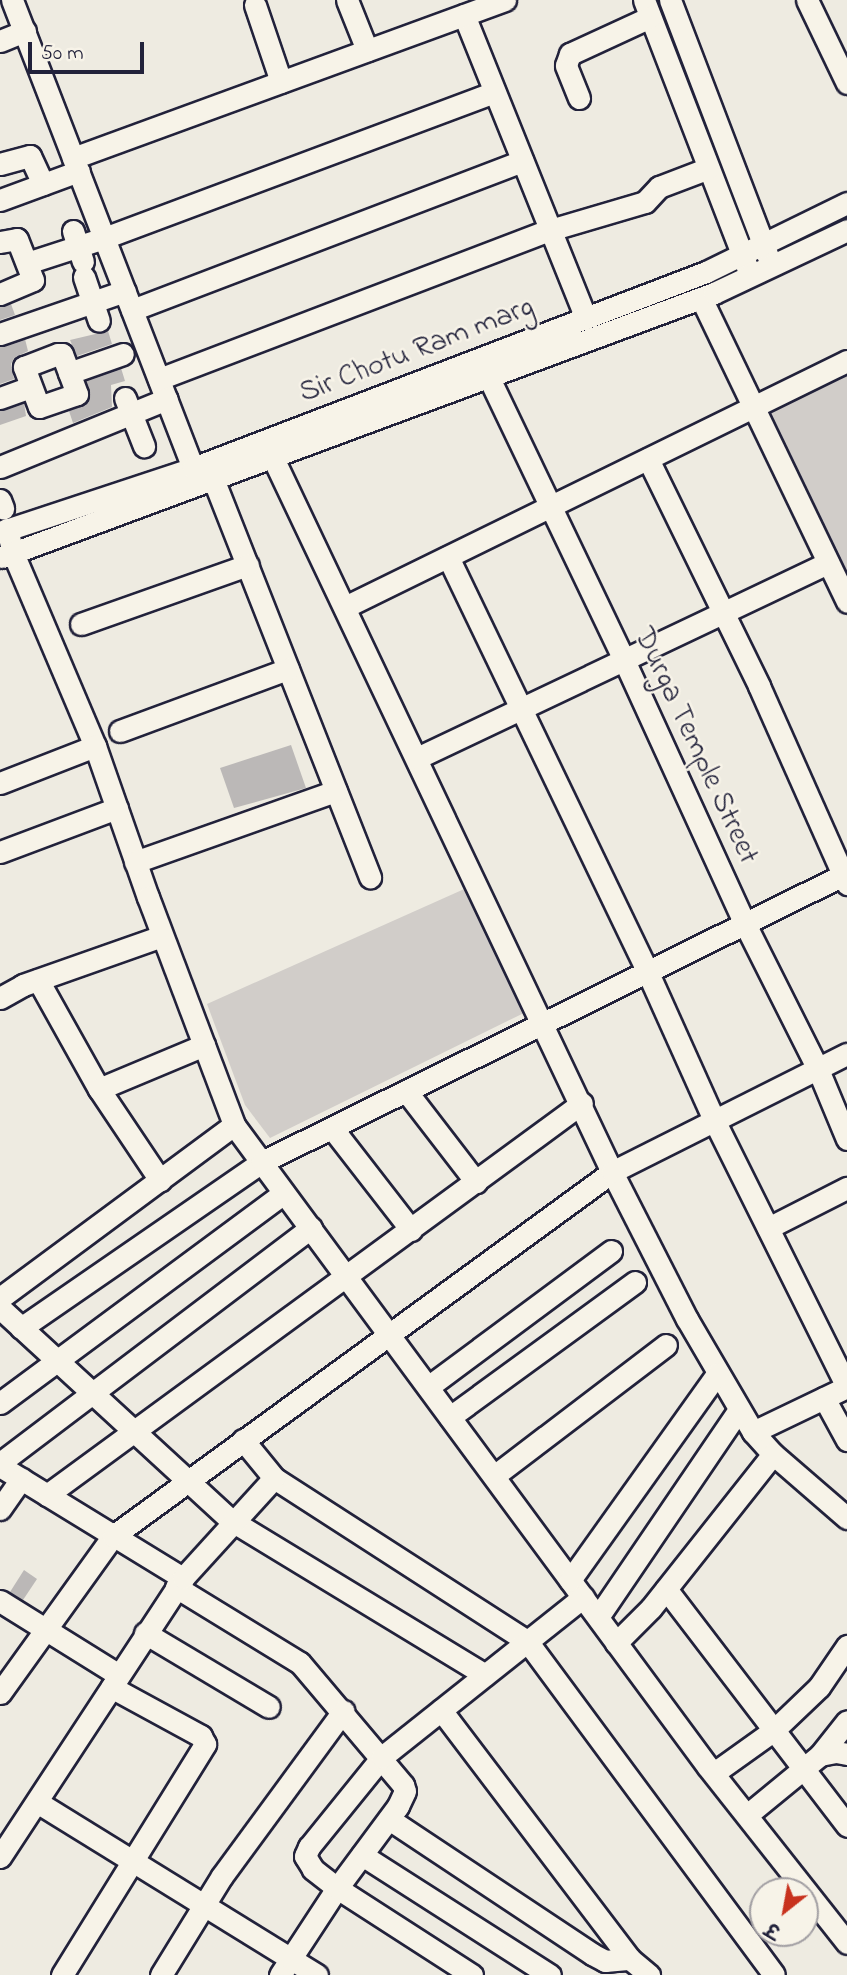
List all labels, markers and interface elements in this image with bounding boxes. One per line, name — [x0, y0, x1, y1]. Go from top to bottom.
scale bar — [32, 28, 147, 72]
text: 50 m — [41, 39, 84, 69]
street label: Sir Chotu Ram marg — [295, 290, 539, 412]
street label: Durga Temple Street — [624, 622, 766, 870]
north arrow — [749, 1877, 819, 1947]
text: उ — [762, 1914, 786, 1944]

